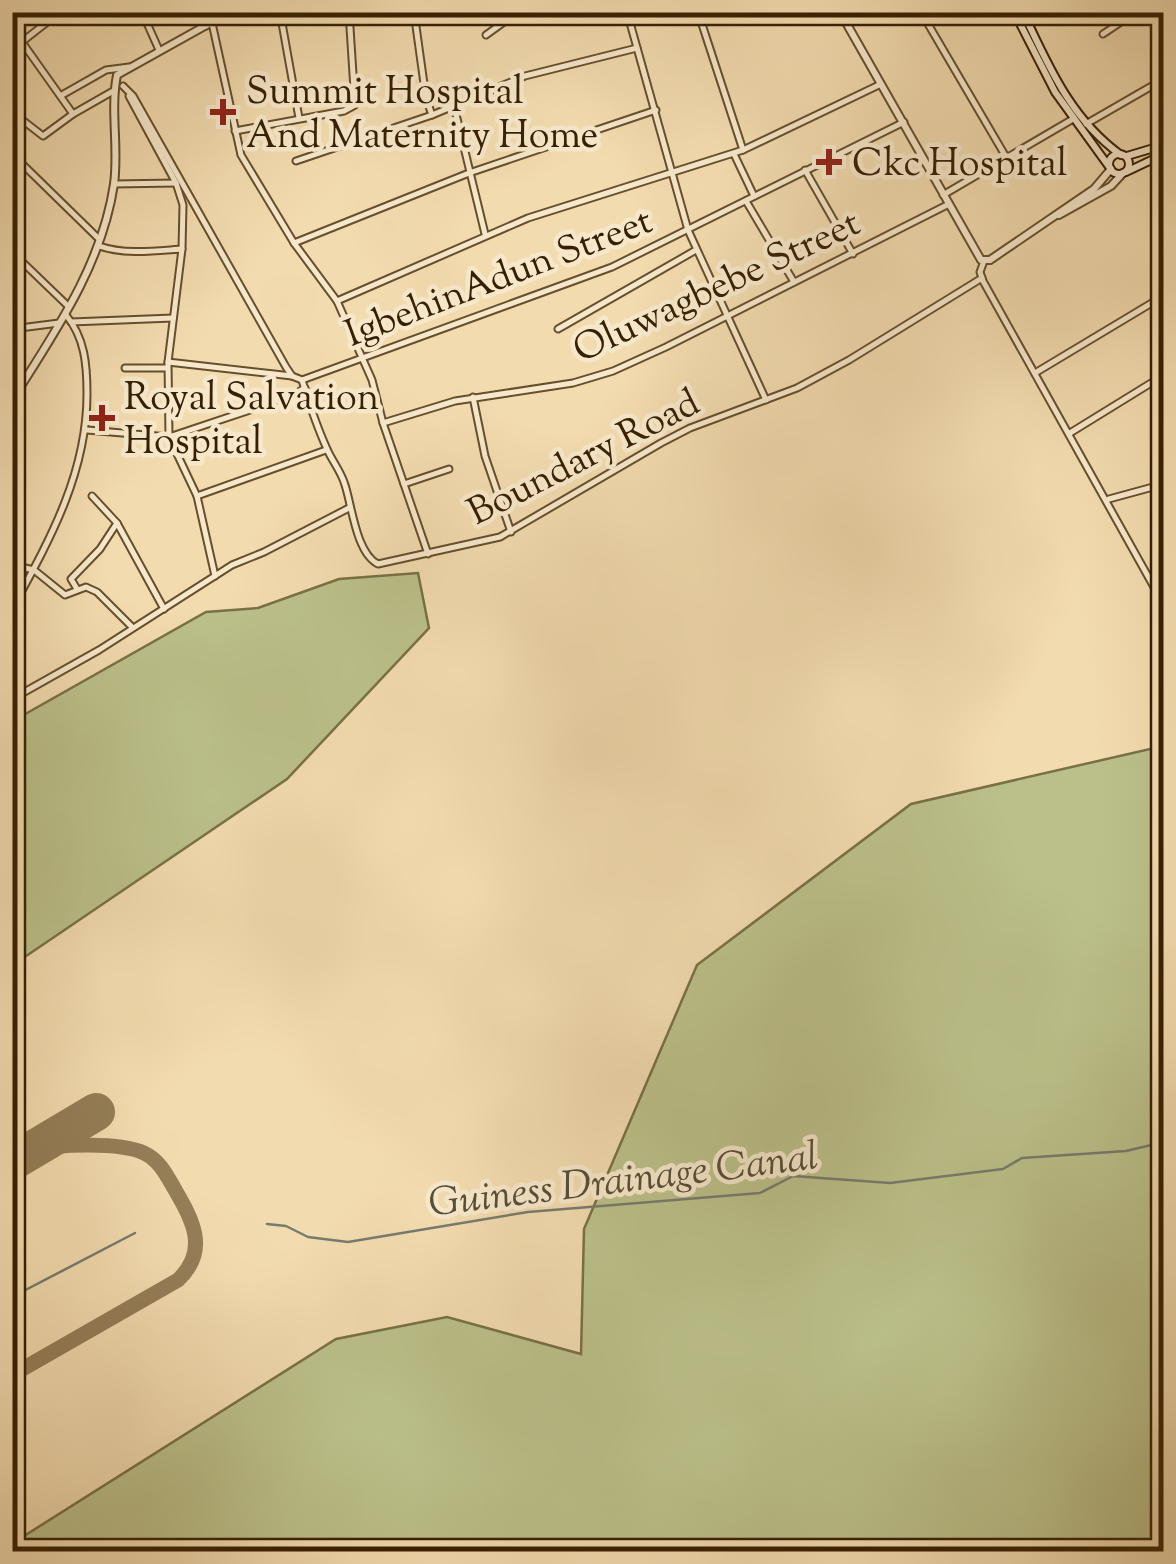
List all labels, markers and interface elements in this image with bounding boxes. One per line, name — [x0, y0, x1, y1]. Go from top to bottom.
place label: Summit Hospital And Maternity Home — [246, 67, 598, 165]
marker: Summit Hospital And Maternity Home — [210, 99, 236, 125]
place label: Ckc Hospital — [852, 139, 1067, 193]
marker: Ckc Hospital — [816, 149, 842, 175]
street label: IgbehinAdun Street — [338, 196, 661, 363]
street label: Oluwagbebe Street — [565, 198, 870, 379]
place label: Royal Salvation Hospital — [124, 373, 379, 471]
street label: Boundary Road — [459, 378, 710, 541]
marker: Royal Salvation Hospital — [89, 405, 115, 431]
water label: Guiness Drainage Canal — [426, 1130, 821, 1235]

